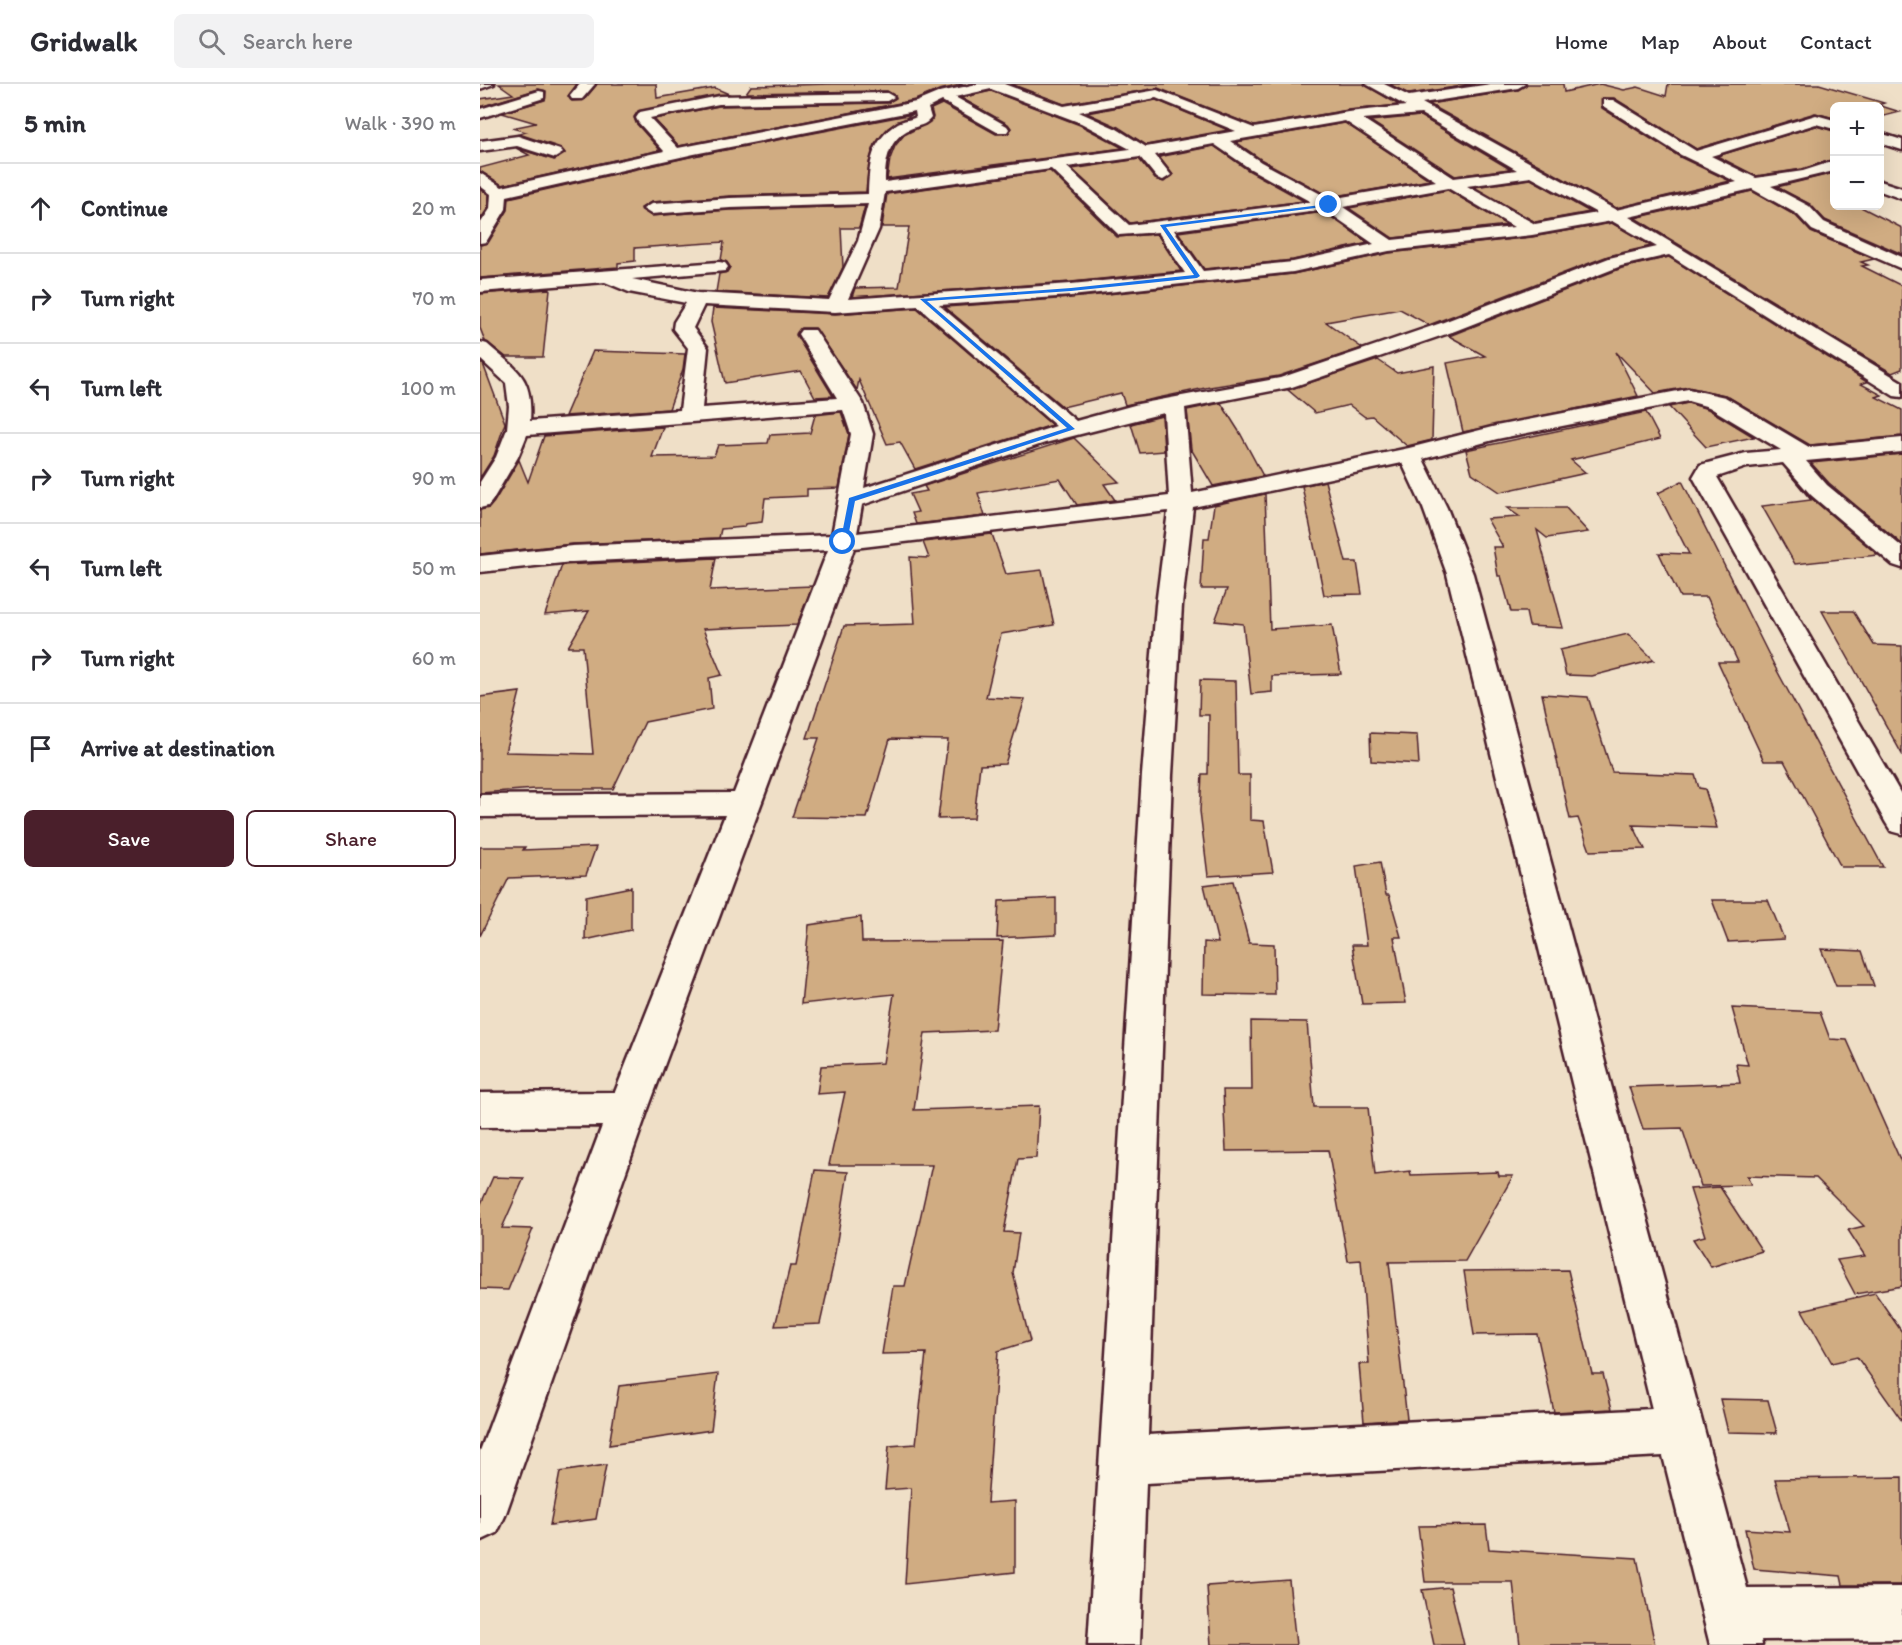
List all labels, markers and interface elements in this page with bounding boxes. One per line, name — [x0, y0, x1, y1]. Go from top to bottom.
search box — [174, 14, 594, 68]
text: Gridwalk — [30, 24, 138, 58]
icon: search — [195, 25, 228, 58]
text: Search here — [243, 28, 353, 55]
text: Home — [1555, 29, 1608, 54]
text: Map — [1641, 29, 1680, 54]
text: About — [1713, 29, 1767, 54]
text: Contact — [1800, 29, 1872, 54]
map controls — [1830, 102, 1884, 210]
button: + — [1830, 102, 1884, 156]
text: 5 min — [24, 107, 86, 139]
text: Walk · 390 m — [345, 111, 456, 135]
button: − — [1830, 156, 1884, 210]
route end — [1315, 191, 1341, 217]
icon: ahead — [24, 192, 57, 225]
text: Continue — [81, 195, 168, 222]
text: 20 m — [412, 196, 456, 220]
icon: right — [24, 282, 57, 315]
text: Turn right — [81, 285, 175, 312]
text: 70 m — [412, 286, 456, 310]
icon: left — [24, 372, 57, 405]
text: Turn left — [81, 375, 162, 402]
text: 100 m — [401, 376, 456, 400]
icon: right — [24, 462, 57, 495]
text: Turn right — [81, 465, 175, 492]
text: 90 m — [412, 466, 456, 490]
route start — [829, 528, 855, 554]
icon: left — [24, 552, 57, 585]
text: Turn left — [81, 555, 162, 582]
text: 50 m — [412, 556, 456, 580]
icon: right — [24, 642, 57, 675]
text: Turn right — [81, 645, 175, 672]
text: 60 m — [412, 646, 456, 670]
icon: arrive — [24, 732, 57, 765]
text: Arrive at destination — [81, 735, 275, 762]
button: Save — [24, 810, 234, 867]
button: Share — [246, 810, 456, 867]

